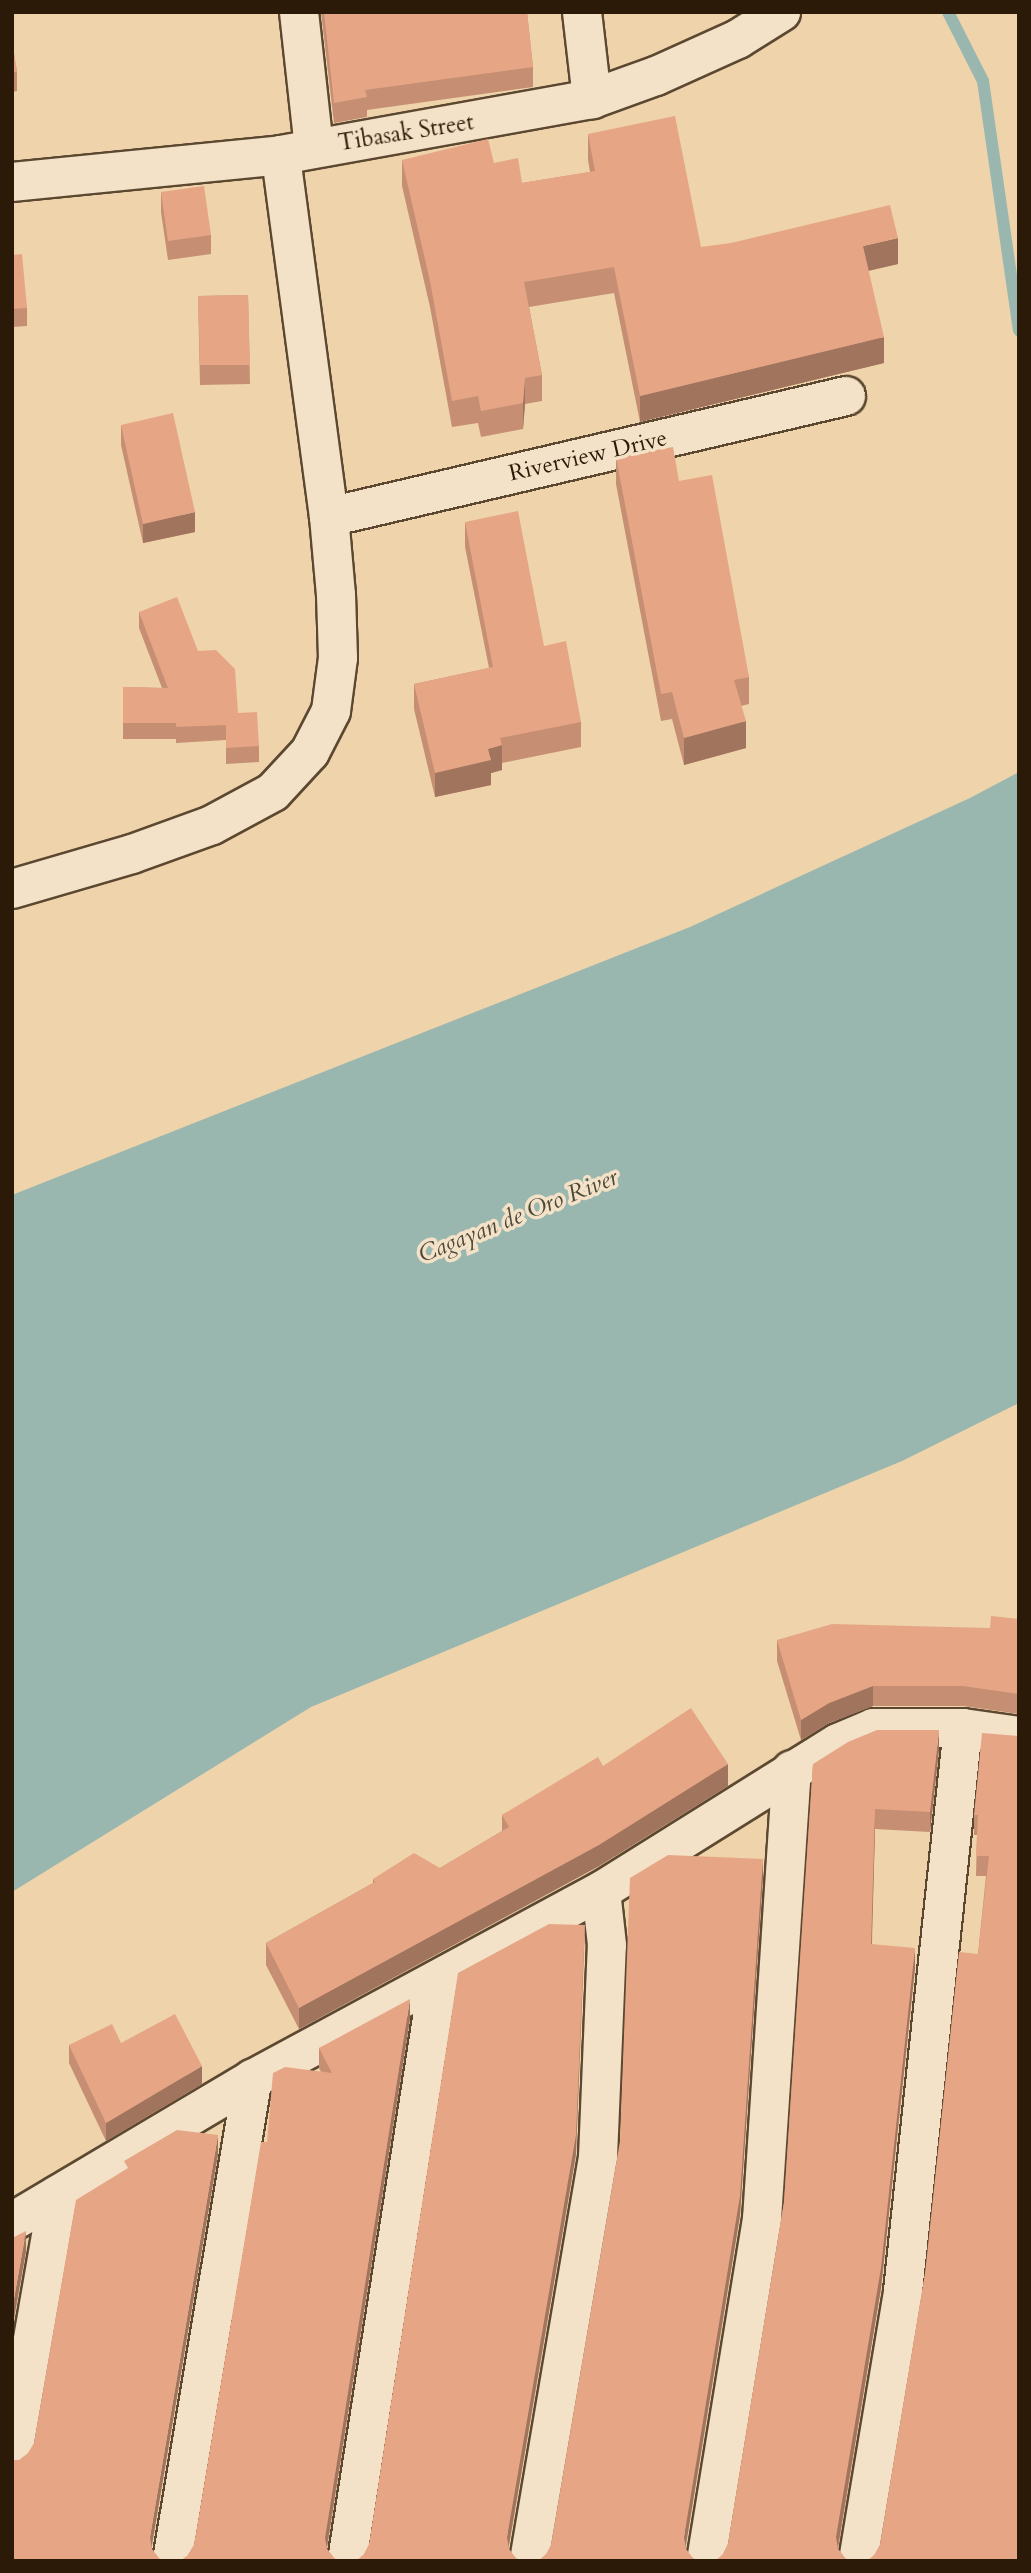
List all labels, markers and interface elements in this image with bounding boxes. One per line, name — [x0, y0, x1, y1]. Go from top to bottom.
street label: Tibasak Street — [336, 109, 476, 157]
street label: Riverview Drive — [506, 424, 670, 488]
water label: Cagayan de Oro River — [414, 1163, 622, 1269]

